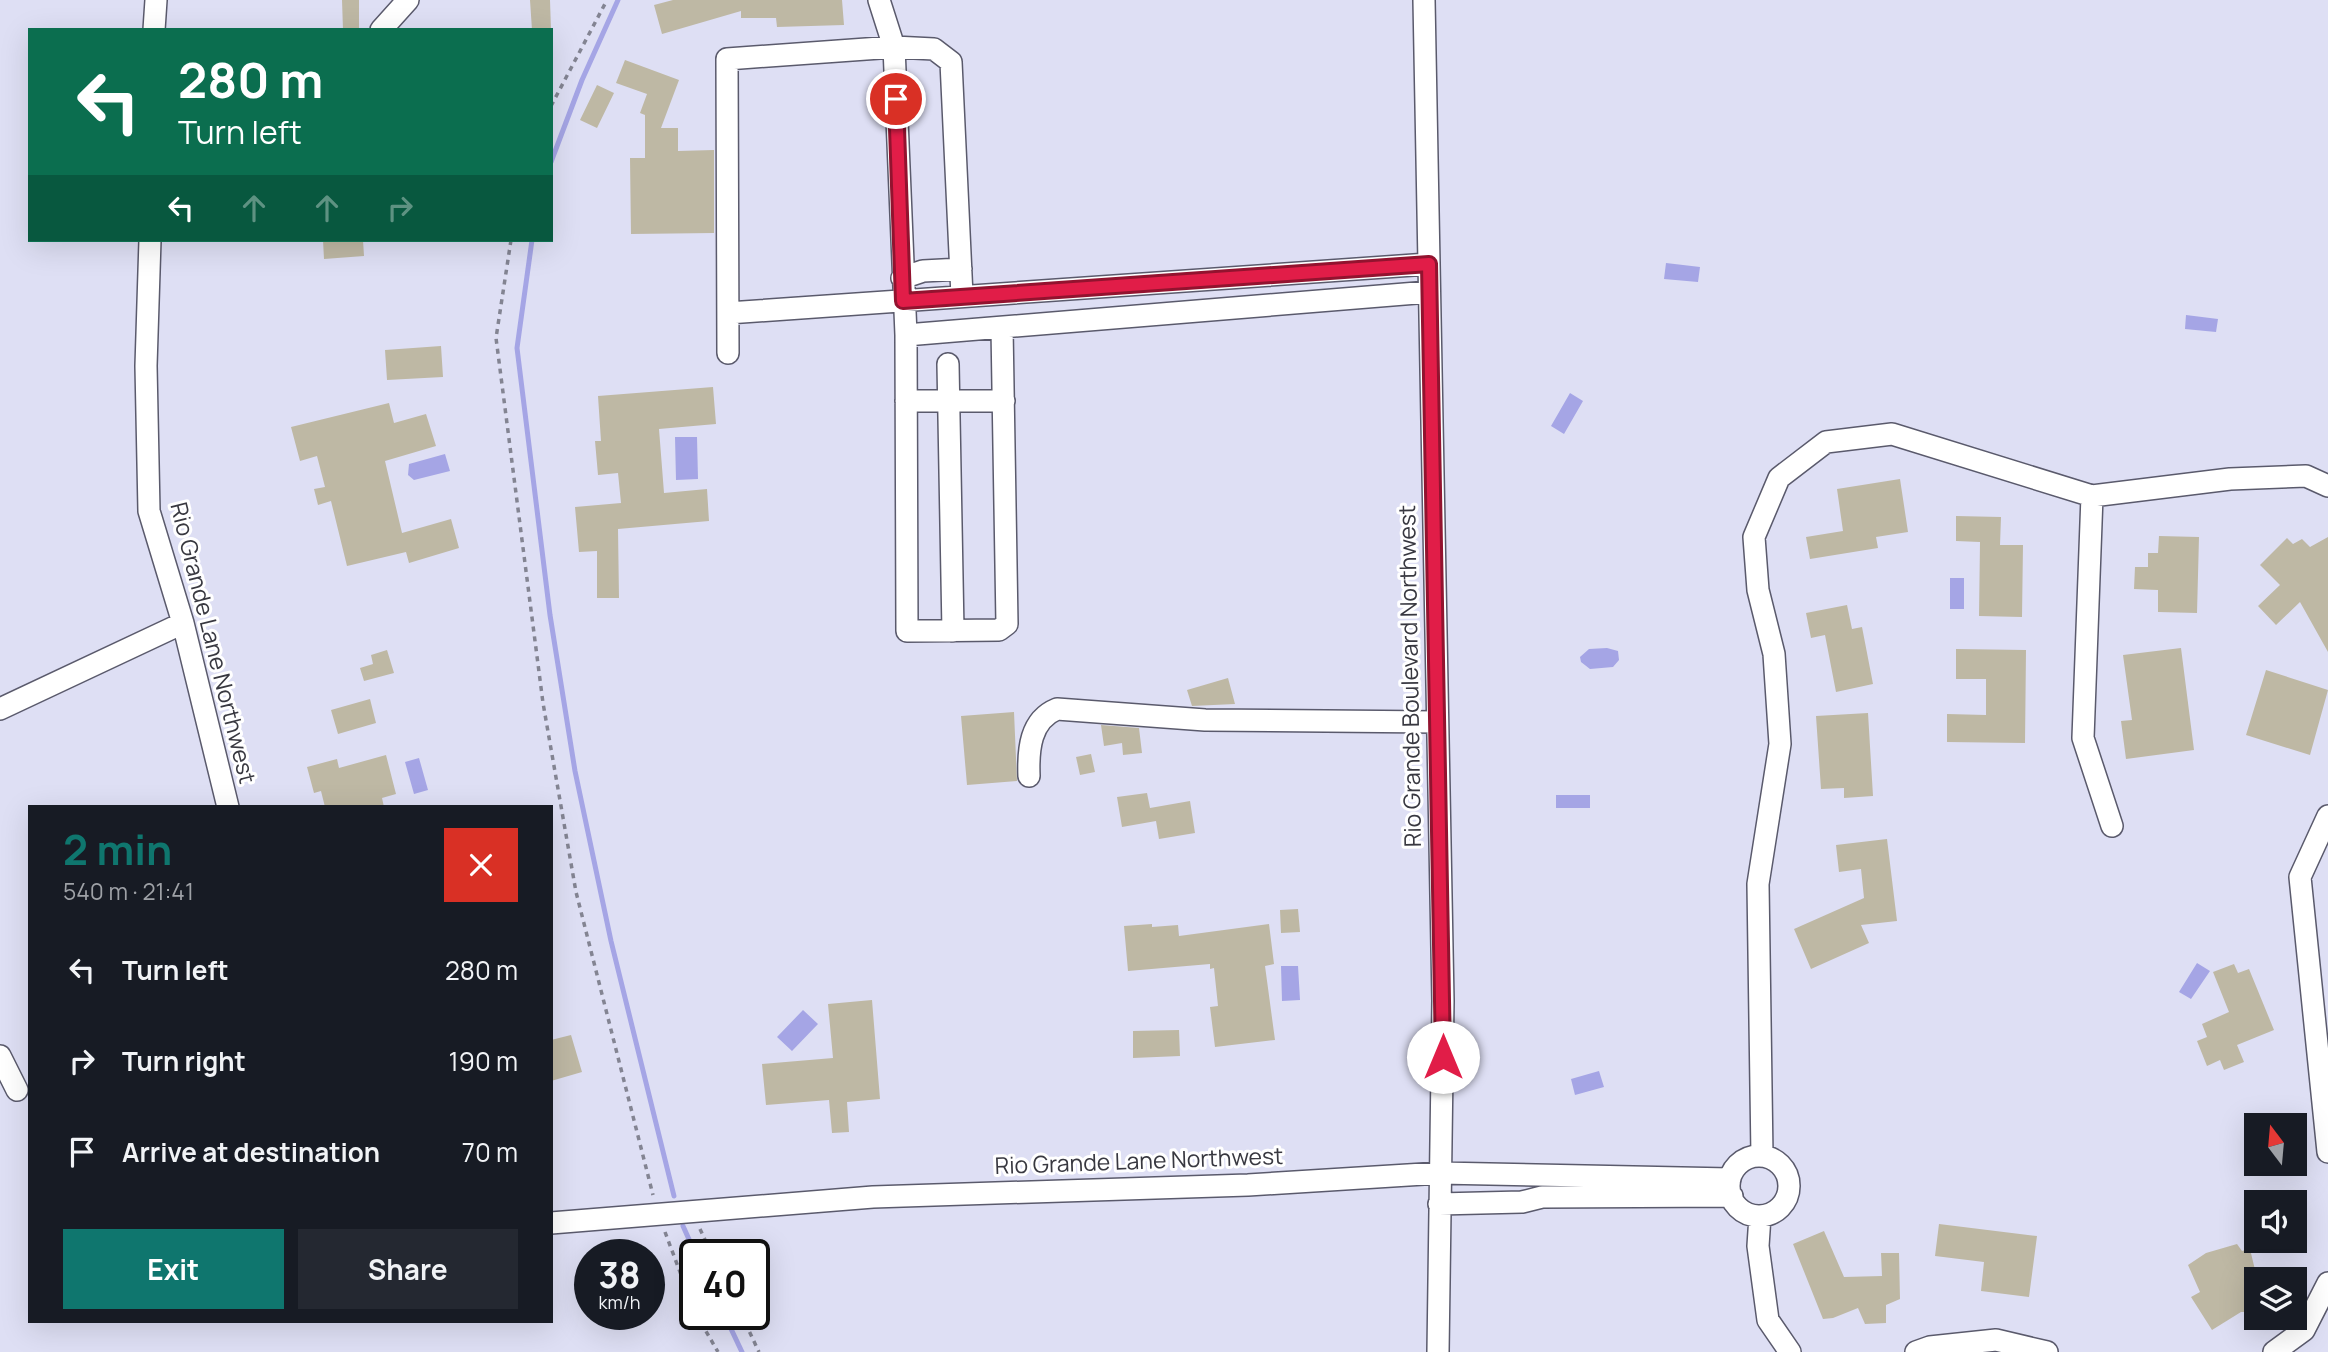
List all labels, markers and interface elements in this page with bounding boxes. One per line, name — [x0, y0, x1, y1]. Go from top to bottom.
text: 280 m — [178, 46, 323, 113]
icon: left — [63, 56, 154, 147]
pin — [866, 69, 926, 129]
icon: arrive — [877, 80, 915, 118]
text: Turn left — [178, 110, 302, 154]
icon: left — [162, 189, 200, 227]
icon: ahead — [235, 189, 273, 227]
icon: ahead — [308, 189, 346, 227]
icon: right — [381, 189, 419, 227]
street label: Rio Grande Lane Northwest — [164, 499, 264, 787]
street label: Rio Grande Boulevard Northwest — [1390, 505, 1428, 847]
text: 2 min — [63, 820, 172, 878]
button: close — [444, 828, 518, 902]
text: 540 m · 21:41 — [63, 875, 194, 907]
icon: left — [63, 951, 101, 989]
text: Turn left — [122, 952, 229, 988]
text: 280 m — [445, 952, 518, 988]
position arrow — [1406, 1020, 1480, 1094]
icon: right — [63, 1042, 101, 1080]
text: Turn right — [122, 1043, 246, 1079]
text: 190 m — [449, 1043, 518, 1079]
north arrow — [2244, 1113, 2306, 1176]
map controls — [2244, 1113, 2307, 1330]
icon: arrive — [63, 1133, 101, 1171]
text: Arrive at destination — [122, 1134, 380, 1170]
text: 70 m — [462, 1134, 518, 1170]
street label: Rio Grande Lane Northwest — [994, 1139, 1284, 1181]
button: sound — [2244, 1190, 2307, 1253]
button: Exit — [63, 1229, 284, 1309]
button: Share — [298, 1229, 518, 1309]
speed limit sign: 40 — [679, 1239, 770, 1330]
text: 38 — [599, 1251, 640, 1299]
button: layers — [2244, 1267, 2307, 1330]
text: km/h — [599, 1290, 640, 1314]

